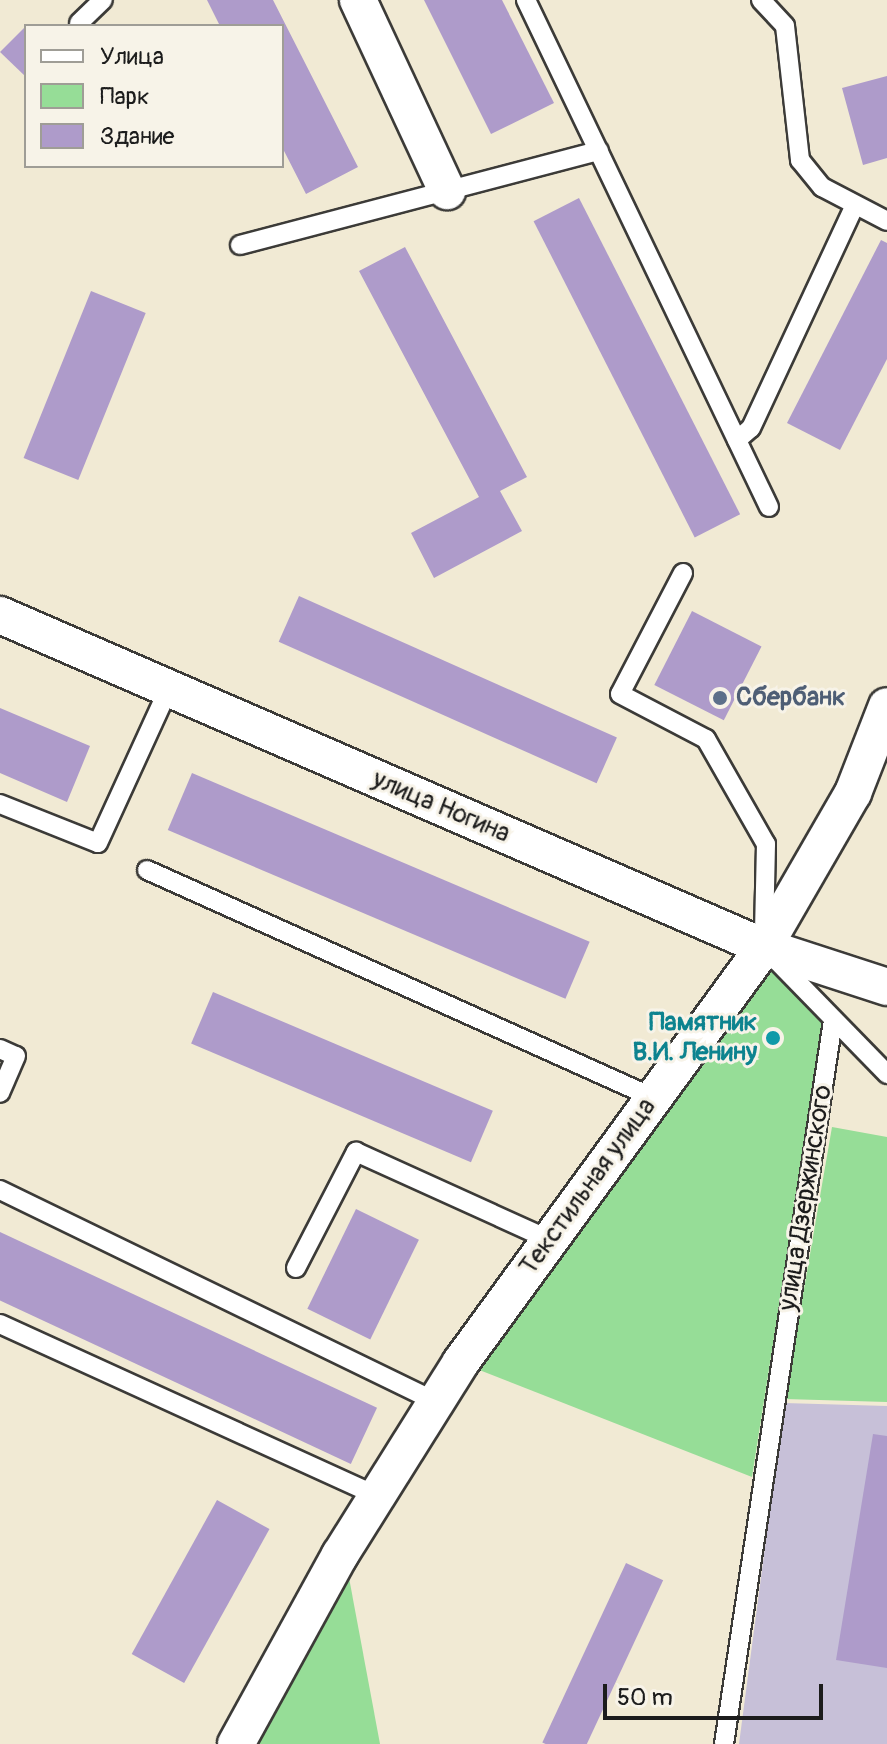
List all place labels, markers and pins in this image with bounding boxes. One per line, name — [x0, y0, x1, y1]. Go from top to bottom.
place label: Сбербанк — [736, 682, 845, 714]
marker: Сбербанк — [711, 689, 729, 707]
place label: Памятник В.И. Ленину — [633, 1007, 757, 1068]
marker: Памятник В.И. Ленину — [764, 1029, 782, 1047]

